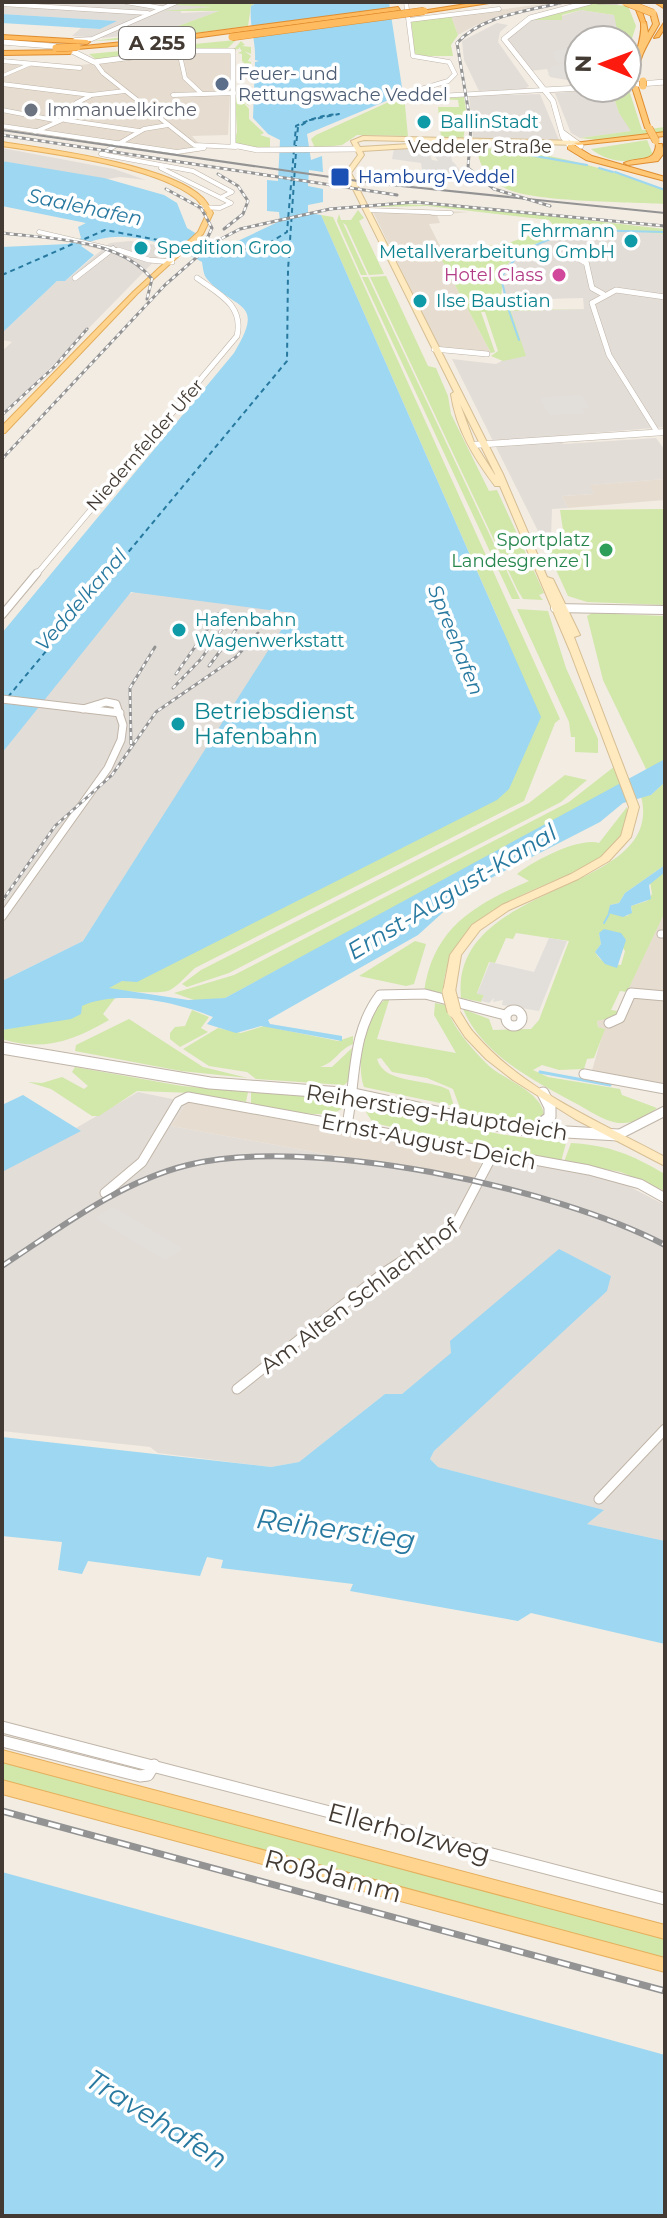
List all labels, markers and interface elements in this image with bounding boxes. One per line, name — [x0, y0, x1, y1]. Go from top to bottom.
north arrow — [563, 24, 643, 104]
road number: A 255 — [119, 27, 195, 59]
text: N — [570, 55, 597, 73]
place label: Feuer- und Rettungswache Veddel — [238, 63, 448, 106]
marker: Feuer- und Rettungswache Veddel — [213, 75, 231, 93]
place label: Immanuelkirche — [47, 99, 197, 121]
marker: Immanuelkirche — [22, 101, 40, 119]
place label: BallinStadt — [440, 111, 539, 133]
marker: BallinStadt — [415, 113, 433, 131]
street label: Veddeler Straße — [408, 136, 552, 158]
marker: Hamburg-Veddel — [329, 166, 351, 188]
place label: Hamburg-Veddel — [358, 166, 515, 188]
water label: Saalehafen — [26, 183, 144, 231]
place label: Fehrmann Metallverarbeitung GmbH — [379, 220, 615, 263]
marker: Fehrmann Metallverarbeitung GmbH — [622, 232, 640, 250]
place label: Spedition Groo — [157, 237, 292, 259]
marker: Spedition Groo — [132, 239, 150, 257]
place label: Hotel Class — [444, 264, 543, 286]
marker: Hotel Class — [550, 266, 568, 284]
place label: Ilse Baustian — [436, 290, 551, 312]
marker: Ilse Baustian — [411, 292, 429, 310]
street label: Niedernfelder Ufer — [82, 375, 208, 515]
place label: Sportplatz Landesgrenze 1 — [451, 529, 590, 572]
marker: Sportplatz Landesgrenze 1 — [597, 541, 615, 559]
water label: Veddelkanal — [30, 544, 132, 656]
water label: Spreehafen — [423, 581, 489, 699]
place label: Hafenbahn Wagenwerkstatt — [195, 609, 345, 652]
marker: Hafenbahn Wagenwerkstatt — [170, 621, 188, 639]
place label: Betriebsdienst Hafenbahn — [194, 698, 355, 750]
marker: Betriebsdienst Hafenbahn — [169, 715, 187, 733]
water label: Ernst-August-Kanal — [342, 817, 562, 966]
street label: Reiherstieg-Hauptdeich — [304, 1078, 570, 1147]
street label: Ernst-August-Deich — [319, 1107, 539, 1176]
street label: Am Alten Schlachthof — [255, 1212, 465, 1380]
water label: Reiherstieg — [254, 1501, 418, 1557]
street label: Ellerholzweg — [324, 1796, 494, 1870]
street label: Roßdamm — [261, 1842, 405, 1910]
water label: Travehafen — [80, 2062, 234, 2176]

